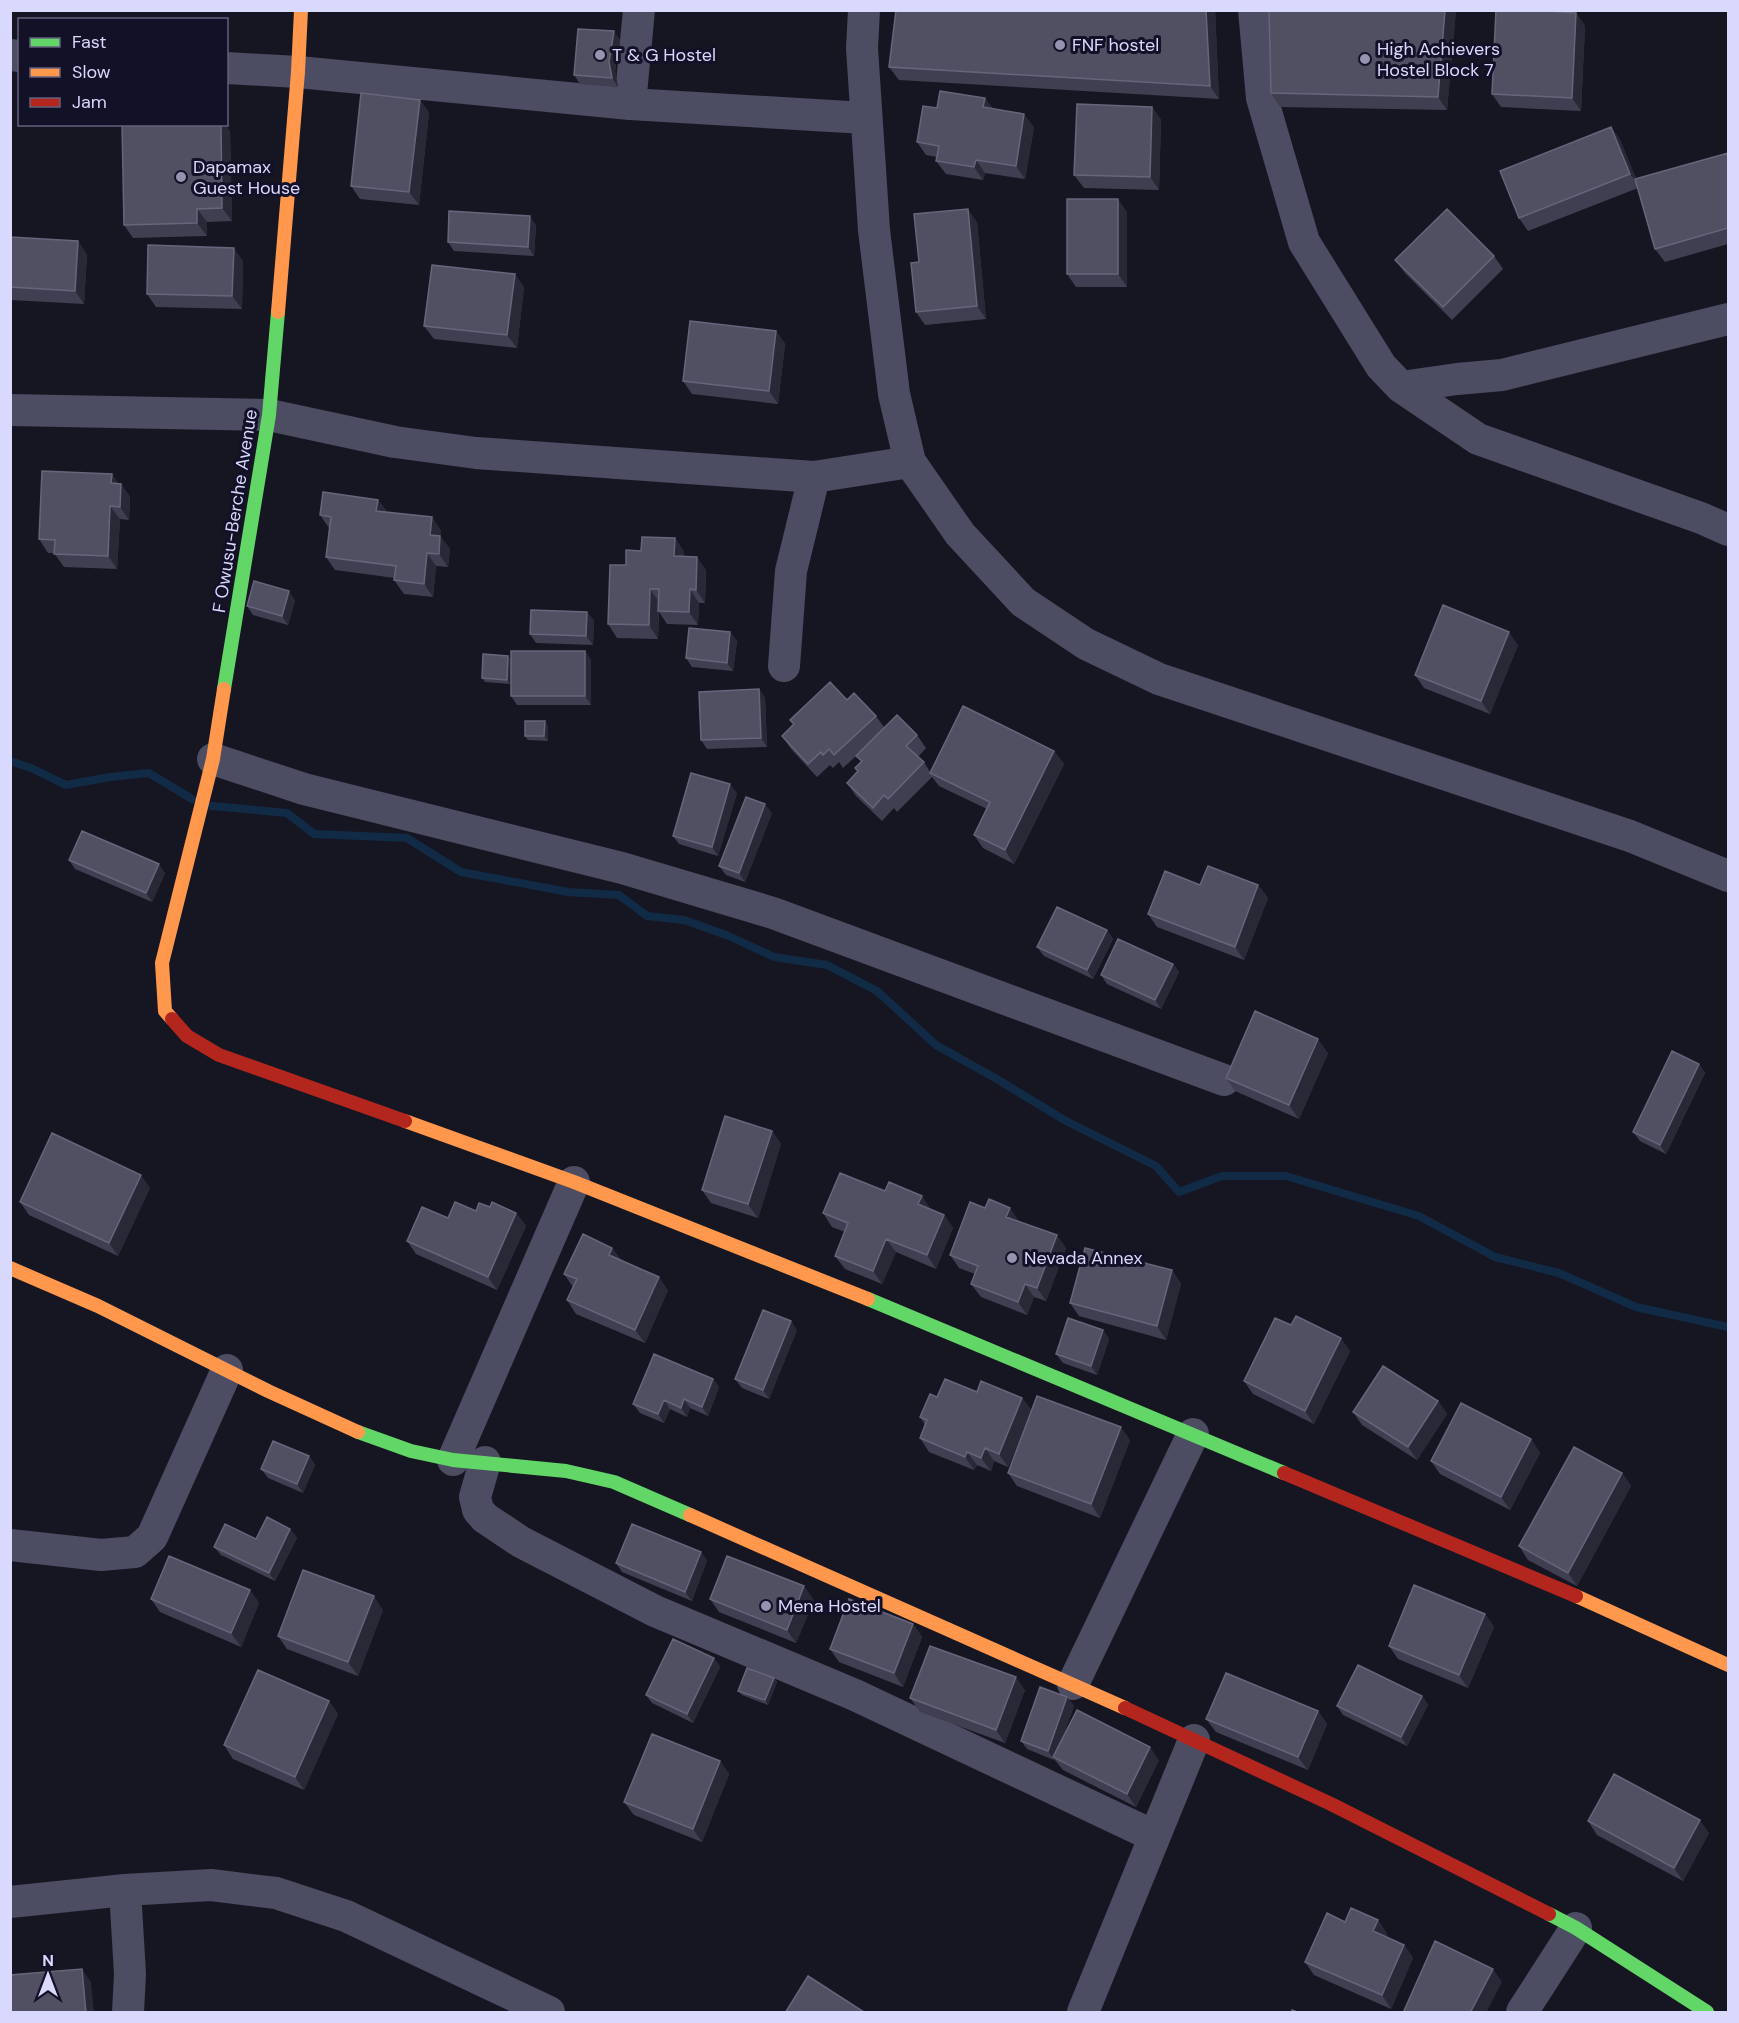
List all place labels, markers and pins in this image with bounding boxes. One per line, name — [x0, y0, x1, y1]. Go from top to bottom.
place label: FNF hostel — [1072, 33, 1159, 57]
place label: High Achievers Hostel Block 7 — [1377, 37, 1500, 82]
marker: FNF hostel — [1053, 38, 1067, 52]
place label: T & G Hostel — [612, 43, 716, 67]
marker: T & G Hostel — [593, 48, 607, 62]
marker: High Achievers Hostel Block 7 — [1358, 52, 1372, 66]
place label: Dapamax Guest House — [193, 155, 300, 200]
marker: Dapamax Guest House — [174, 170, 188, 184]
place label: Nevada Annex — [1024, 1246, 1142, 1270]
marker: Nevada Annex — [1005, 1251, 1019, 1265]
place label: Mena Hostel — [778, 1594, 881, 1618]
marker: Mena Hostel — [759, 1599, 773, 1613]

